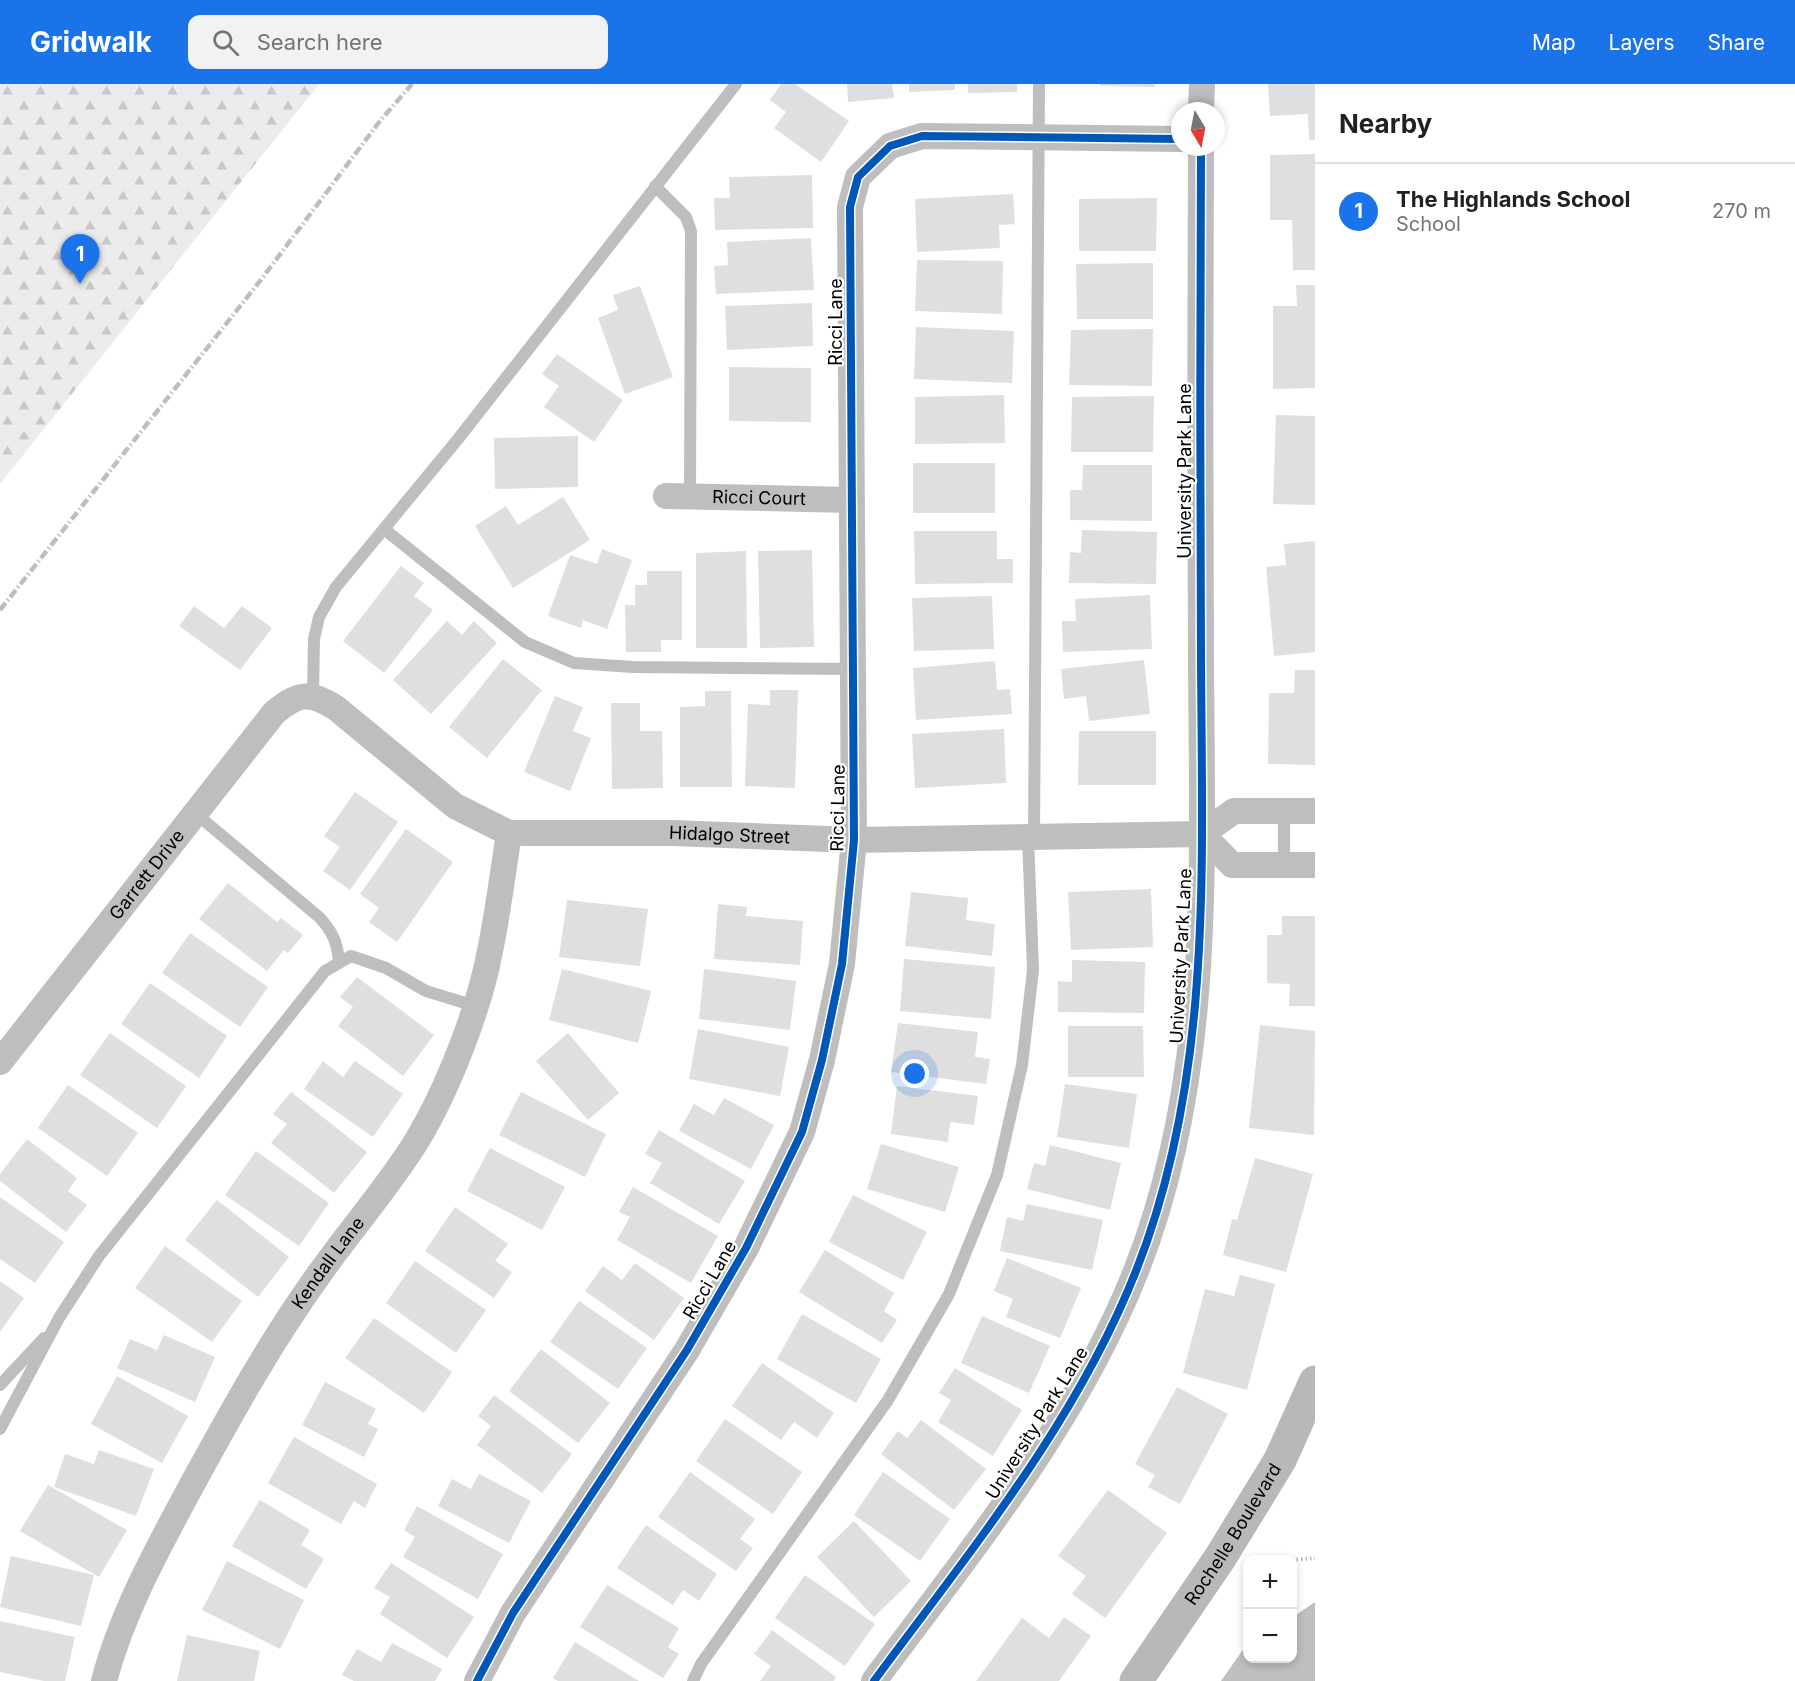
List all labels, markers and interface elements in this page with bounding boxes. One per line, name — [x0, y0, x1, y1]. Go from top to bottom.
search box — [188, 15, 608, 69]
text: Gridwalk — [30, 25, 152, 59]
icon: search — [209, 26, 242, 59]
text: Search here — [257, 29, 382, 55]
text: Map — [1532, 30, 1576, 55]
text: Layers — [1609, 30, 1675, 55]
text: Share — [1708, 30, 1765, 55]
north arrow — [1171, 102, 1225, 156]
text: Nearby — [1339, 108, 1432, 139]
text: The Highlands School — [1396, 186, 1631, 212]
text: 1 — [1354, 199, 1363, 223]
text: 270 m — [1712, 199, 1771, 223]
text: School — [1396, 212, 1461, 236]
pin: 1 — [60, 234, 100, 284]
street label: Ricci Lane — [825, 278, 846, 366]
street label: University Park Lane — [1174, 383, 1195, 559]
street label: Ricci Court — [712, 486, 806, 509]
street label: Ricci Lane — [826, 764, 849, 852]
street label: Hidalgo Street — [669, 822, 791, 848]
street label: Garrett Drive — [105, 825, 188, 924]
street label: University Park Lane — [1165, 868, 1196, 1044]
your location — [900, 1059, 929, 1088]
street label: Kendall Lane — [287, 1212, 368, 1313]
street label: Ricci Lane — [679, 1237, 741, 1323]
street label: University Park Lane — [981, 1343, 1092, 1503]
street label: Rochelle Boulevard — [1180, 1460, 1285, 1609]
map controls — [1243, 1555, 1297, 1663]
button: + — [1243, 1555, 1297, 1609]
button: − — [1243, 1609, 1297, 1663]

